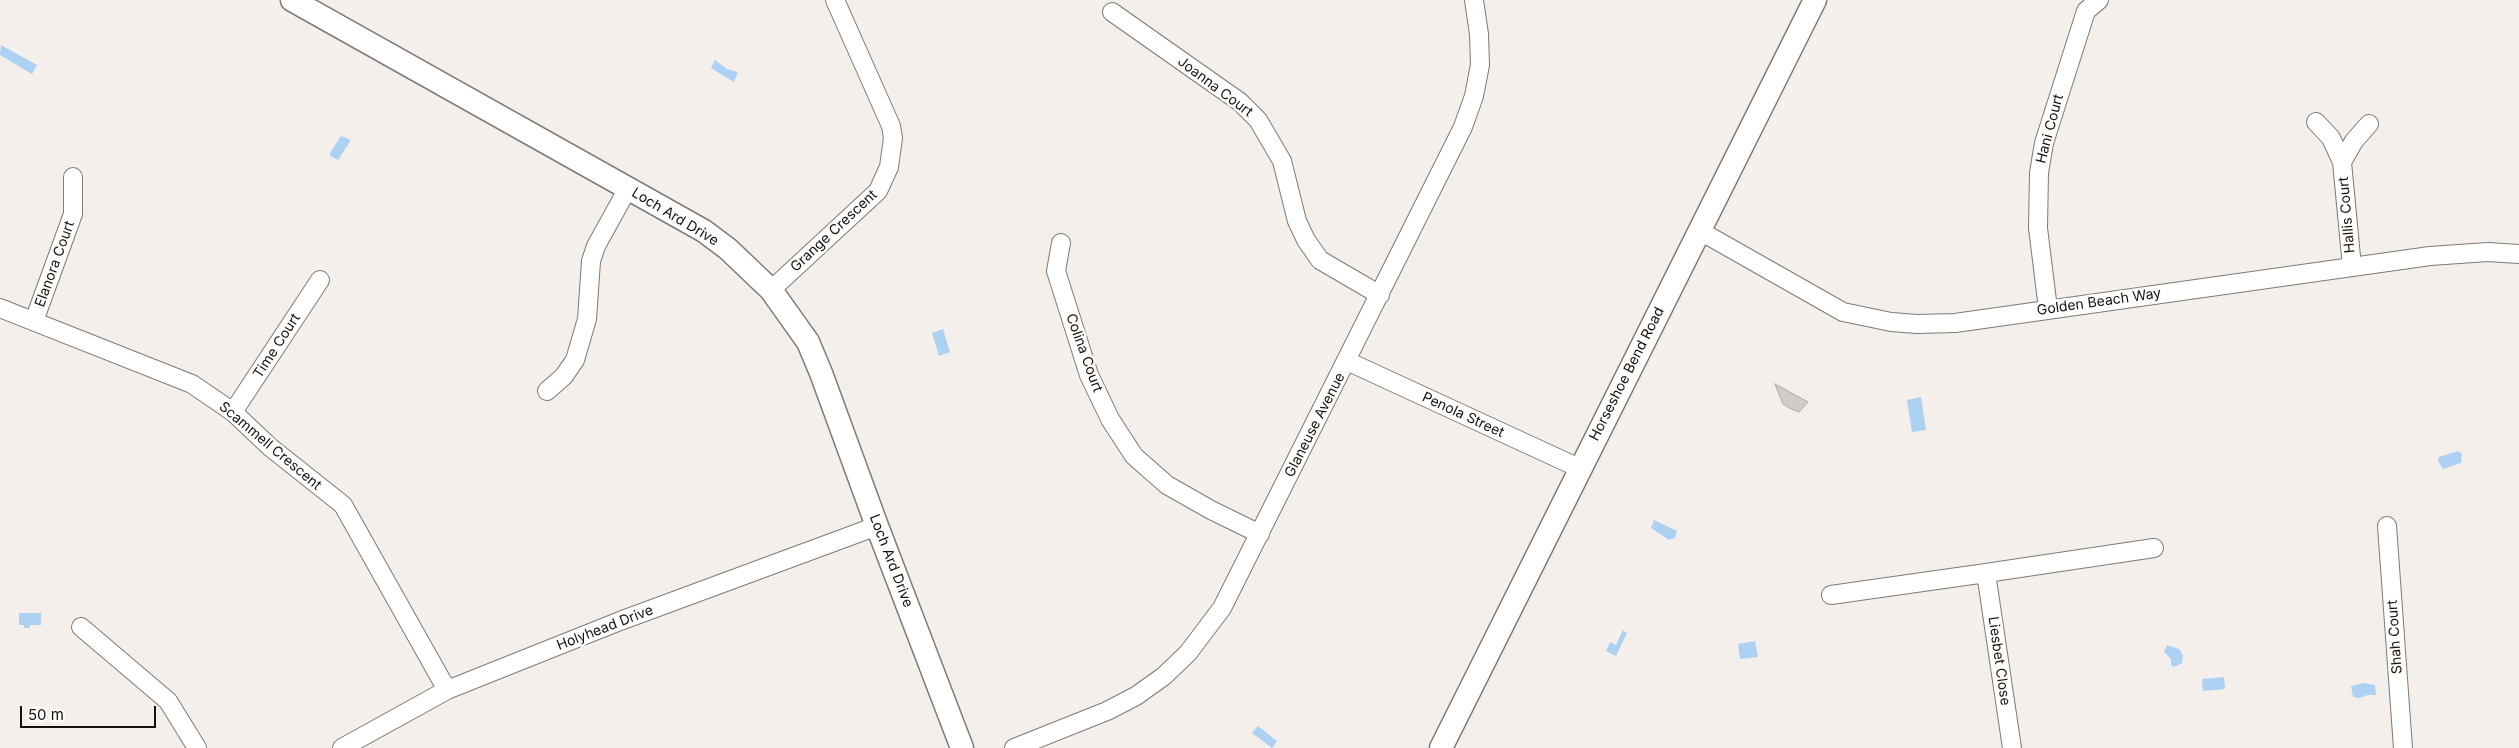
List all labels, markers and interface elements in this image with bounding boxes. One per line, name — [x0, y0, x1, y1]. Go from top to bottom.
street label: Joanna Court — [1174, 53, 1256, 121]
street label: Hani Court — [2033, 93, 2067, 165]
street label: Hallis Court — [2335, 176, 2359, 254]
street label: Loch Ard Drive — [628, 184, 722, 250]
street label: Grange Crescent — [787, 187, 881, 275]
street label: Elanora Court — [32, 219, 78, 309]
street label: Golden Beach Way — [2036, 285, 2162, 319]
street label: Horseshoe Bend Road — [1586, 304, 1668, 444]
street label: Time Court — [250, 310, 304, 382]
street label: Colina Court — [1062, 311, 1106, 395]
street label: Glaneuse Avenue — [1281, 370, 1349, 480]
street label: Penola Street — [1419, 389, 1507, 441]
street label: Scammell Crescent — [215, 398, 325, 494]
street label: Loch Ard Drive — [866, 512, 916, 610]
street label: Shah Court — [2384, 599, 2406, 675]
street label: Holyhead Drive — [554, 602, 656, 654]
street label: Liesbet Close — [1984, 615, 2014, 707]
scale bar — [22, 696, 159, 728]
text: 50 m — [28, 705, 64, 724]

